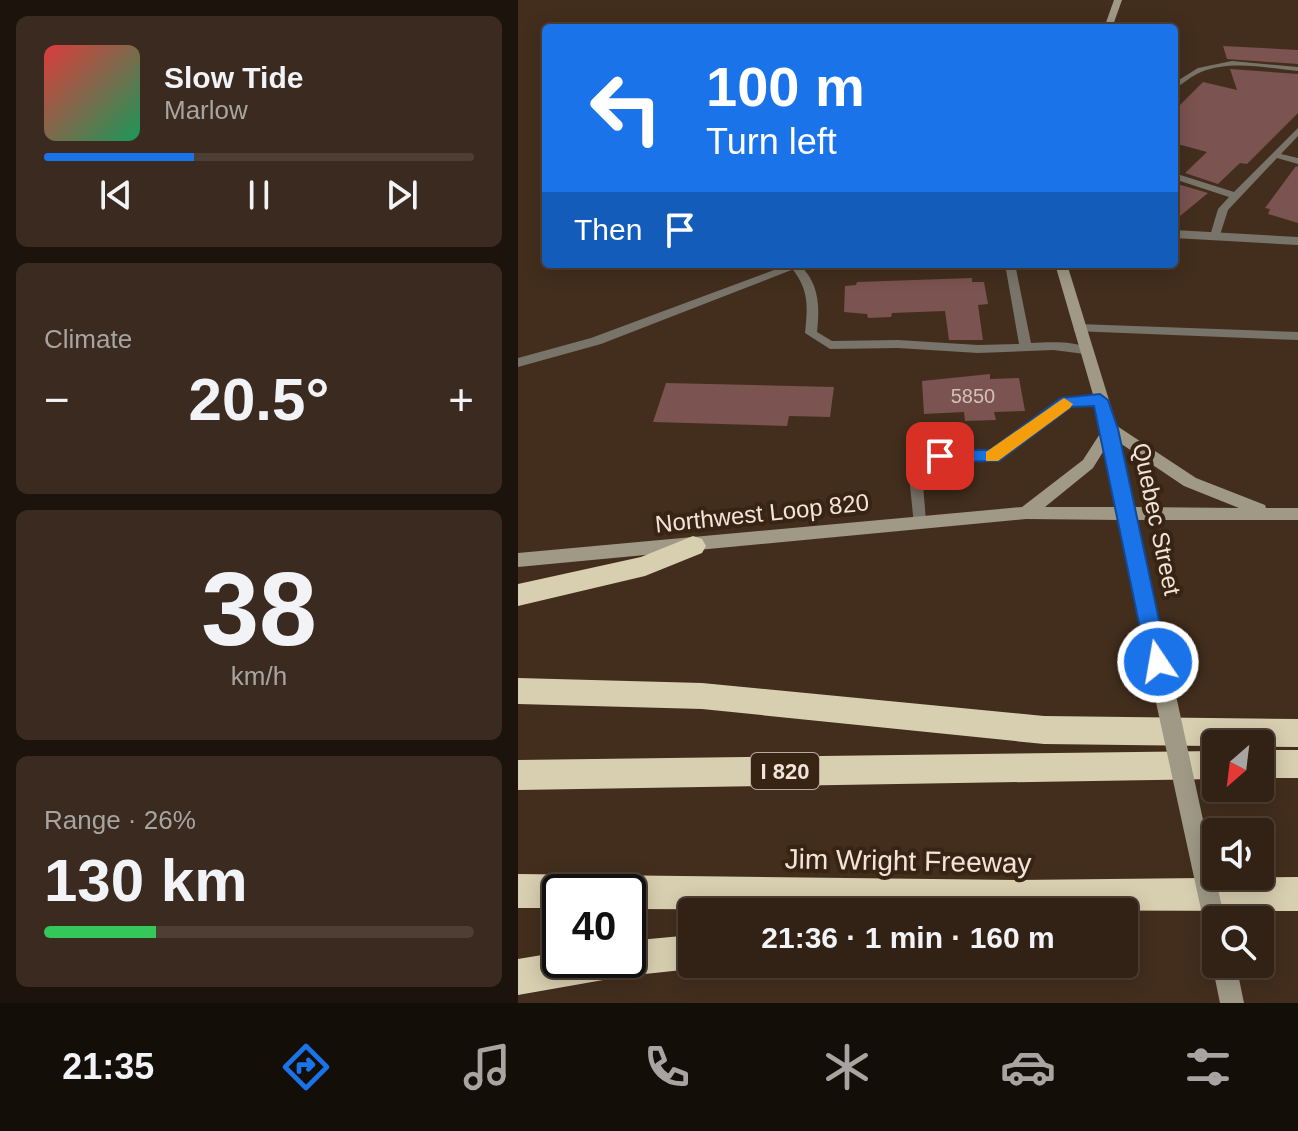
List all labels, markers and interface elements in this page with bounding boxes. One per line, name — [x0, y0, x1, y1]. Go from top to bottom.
text: 100 m — [706, 55, 865, 118]
icon: left — [574, 56, 678, 160]
text: Slow Tide — [164, 61, 303, 94]
text: Marlow — [164, 95, 248, 125]
text: Turn left — [706, 121, 837, 162]
icon: previous — [94, 173, 138, 217]
icon: pause — [237, 173, 281, 217]
icon: next — [380, 173, 424, 217]
icon: arrive — [658, 208, 702, 252]
text: Then — [574, 213, 642, 246]
text: Climate — [44, 324, 132, 354]
text: 20.5° — [189, 366, 329, 433]
text: − — [44, 375, 70, 424]
text: + — [448, 375, 474, 424]
house number: 5850 — [951, 385, 995, 407]
pin — [906, 422, 974, 490]
icon: arrive — [918, 434, 962, 478]
street label: Quebec Street — [1128, 441, 1186, 598]
street label: Northwest Loop 820 — [654, 488, 870, 538]
text: 38 — [201, 551, 317, 667]
position arrow — [1116, 620, 1200, 704]
text: km/h — [231, 661, 287, 691]
north arrow — [1202, 730, 1274, 802]
map controls — [1202, 730, 1274, 978]
road number: I 820 — [751, 753, 819, 789]
text: Range · 26% — [44, 805, 196, 835]
button: sound — [1202, 818, 1274, 890]
street label: Jim Wright Freeway — [784, 843, 1032, 879]
text: 130 km — [44, 847, 248, 914]
speed limit sign: 40 — [542, 874, 646, 978]
button: search — [1202, 906, 1274, 978]
text: 21:36 · 1 min · 160 m — [761, 921, 1055, 954]
icon: directions — [278, 1039, 334, 1095]
icon: music — [459, 1039, 515, 1095]
icon: phone — [639, 1039, 695, 1095]
icon: climate — [819, 1039, 875, 1095]
icon: car — [1000, 1039, 1056, 1095]
icon: filters — [1180, 1039, 1236, 1095]
text: 21:35 — [62, 1046, 154, 1087]

